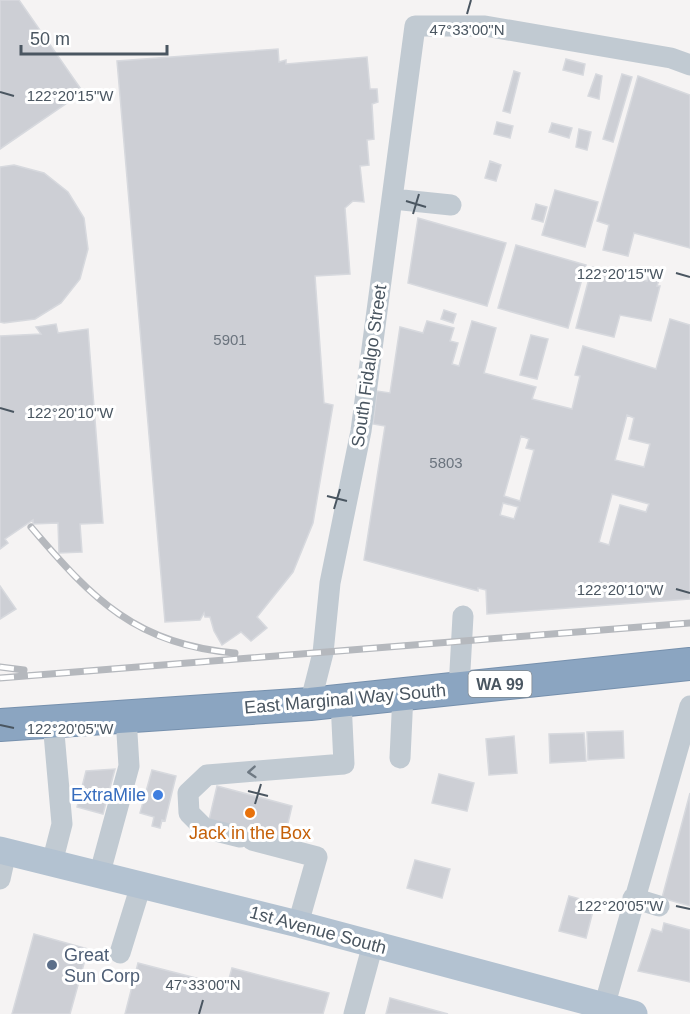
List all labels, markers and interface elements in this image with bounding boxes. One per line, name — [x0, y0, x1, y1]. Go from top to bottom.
scale bar — [21, 18, 166, 56]
text: 47°33'00"N — [429, 21, 505, 38]
text: 50 m — [30, 29, 70, 49]
text: 122°20'15"W — [27, 87, 114, 104]
text: 122°20'15"W — [577, 265, 664, 282]
street label: South Fidalgo Street — [348, 283, 390, 449]
house number: 5901 — [213, 331, 247, 348]
text: 122°20'10"W — [27, 404, 114, 421]
house number: 5803 — [429, 454, 463, 471]
text: 122°20'10"W — [577, 581, 664, 598]
road number: WA 99 — [468, 671, 532, 697]
street label: East Marginal Way South — [243, 680, 447, 718]
text: 122°20'05"W — [27, 720, 114, 737]
one-way arrow — [248, 766, 257, 779]
place label: ExtraMile — [71, 785, 146, 805]
marker: ExtraMile — [151, 788, 165, 802]
marker: Jack in the Box — [243, 806, 257, 820]
place label: Jack in the Box — [189, 823, 311, 843]
text: 122°20'05"W — [577, 897, 664, 914]
street label: 1st Avenue South — [247, 902, 389, 958]
place label: Great Sun Corp — [64, 945, 140, 986]
marker: Great Sun Corp — [45, 958, 59, 972]
text: 47°33'00"N — [165, 976, 241, 993]

